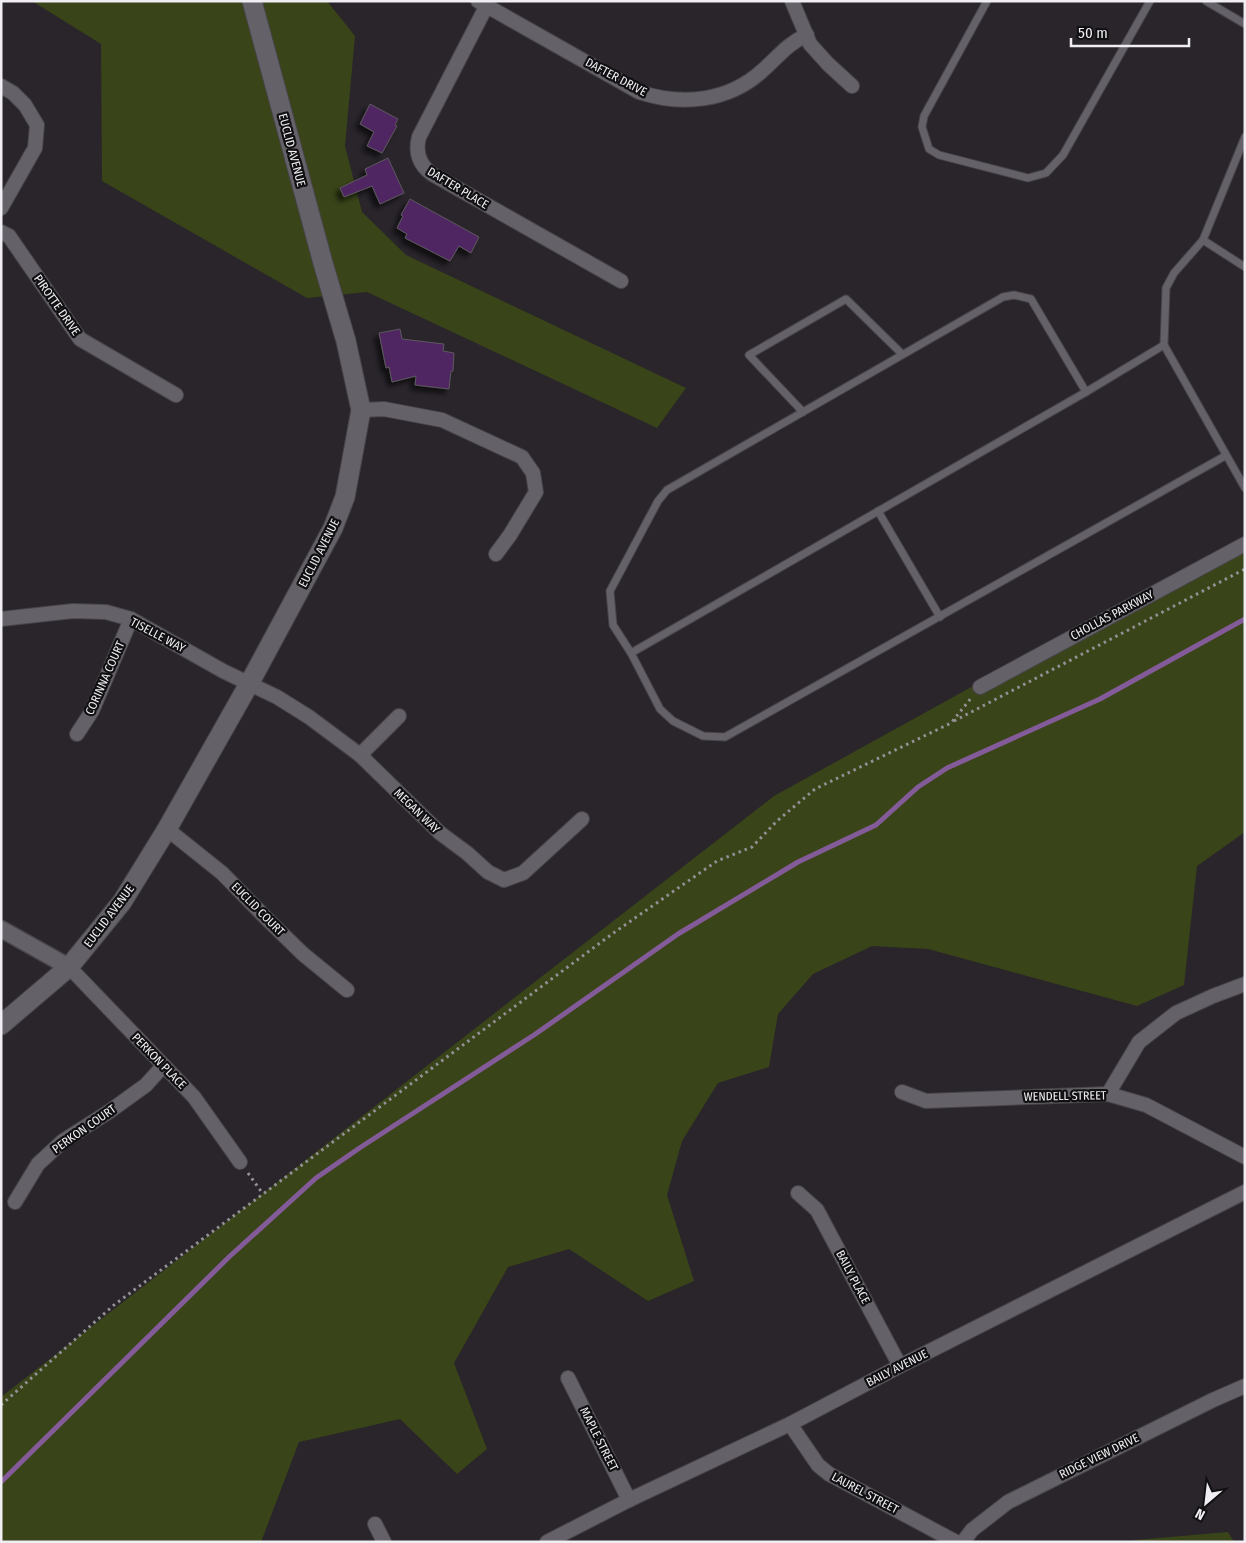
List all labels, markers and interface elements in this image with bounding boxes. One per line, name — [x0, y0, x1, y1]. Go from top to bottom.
scale bar — [1071, 15, 1188, 47]
text: 50 m — [1078, 24, 1108, 42]
street label: DAFTER DRIVE — [583, 55, 649, 99]
street label: EUCLID AVENUE — [276, 112, 309, 188]
street label: DAFTER PLACE — [425, 164, 491, 212]
street label: PIROTTE DRIVE — [31, 272, 83, 338]
street label: EUCLID AVENUE — [296, 516, 342, 590]
street label: CHOLLAS PARKWAY — [1068, 587, 1156, 643]
street label: TISELLE WAY — [128, 615, 188, 655]
street label: CORINNA COURT — [83, 639, 128, 717]
street label: MEGAN WAY — [391, 786, 443, 836]
street label: EUCLID COURT — [229, 880, 288, 939]
street label: EUCLID AVENUE — [81, 882, 137, 950]
street label: PERKON PLACE — [129, 1030, 189, 1092]
street label: WENDELL STREET — [1024, 1088, 1107, 1104]
street label: PERKON COURT — [49, 1102, 119, 1156]
street label: BAILY PLACE — [833, 1248, 873, 1306]
street label: BAILY AVENUE — [864, 1346, 930, 1389]
street label: MAPLE STREET — [577, 1405, 621, 1474]
street label: RIDGE VIEW DRIVE — [1057, 1430, 1142, 1481]
street label: LAUREL STREET — [829, 1470, 901, 1517]
north arrow — [1181, 1478, 1231, 1528]
text: N — [1192, 1505, 1208, 1524]

